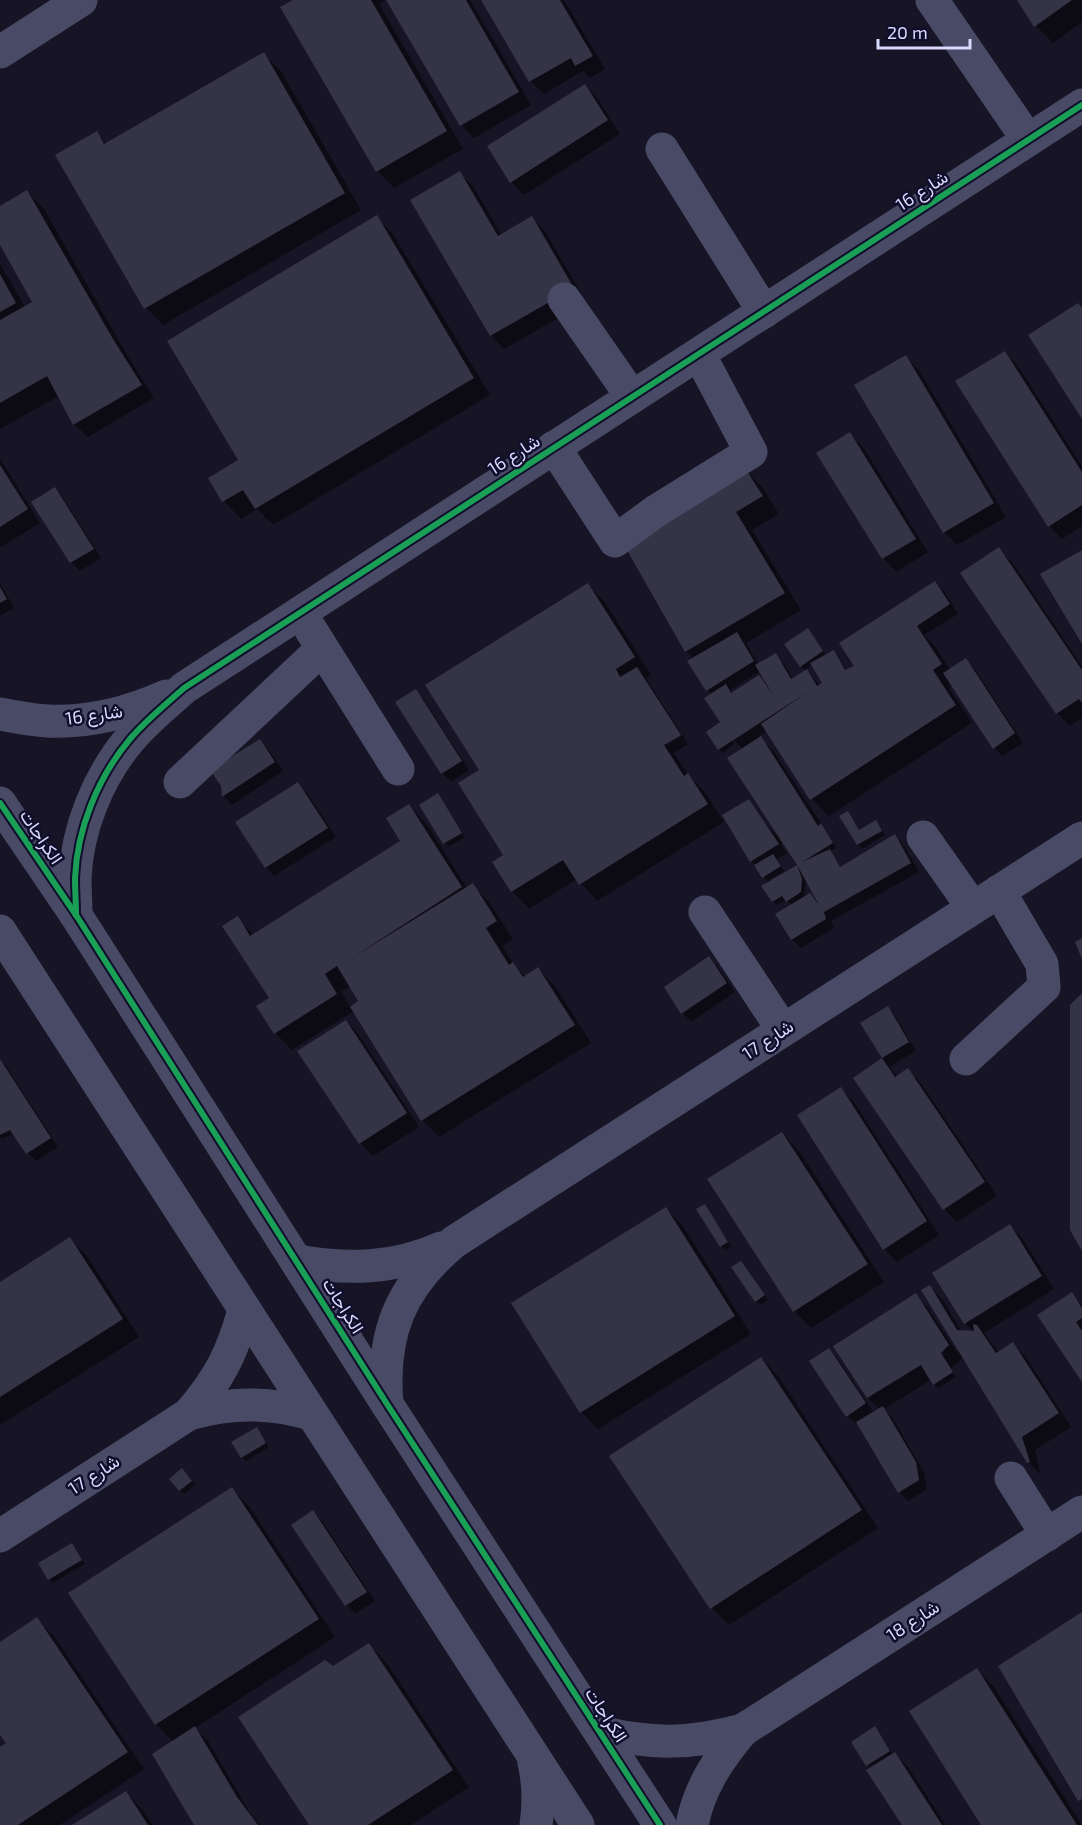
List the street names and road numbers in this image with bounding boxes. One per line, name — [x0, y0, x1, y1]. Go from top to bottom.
street label: شارع 16 — [891, 165, 953, 217]
street label: شارع 16 — [483, 429, 545, 481]
street label: شارع 16 — [64, 699, 124, 731]
street label: الكراجات — [15, 805, 68, 868]
street label: شارع 17 — [738, 1015, 798, 1065]
street label: الكراجات — [318, 1274, 369, 1338]
street label: شارع 17 — [64, 1450, 124, 1500]
street label: شارع 18 — [882, 1595, 944, 1647]
street label: الكراجات — [580, 1683, 633, 1747]

